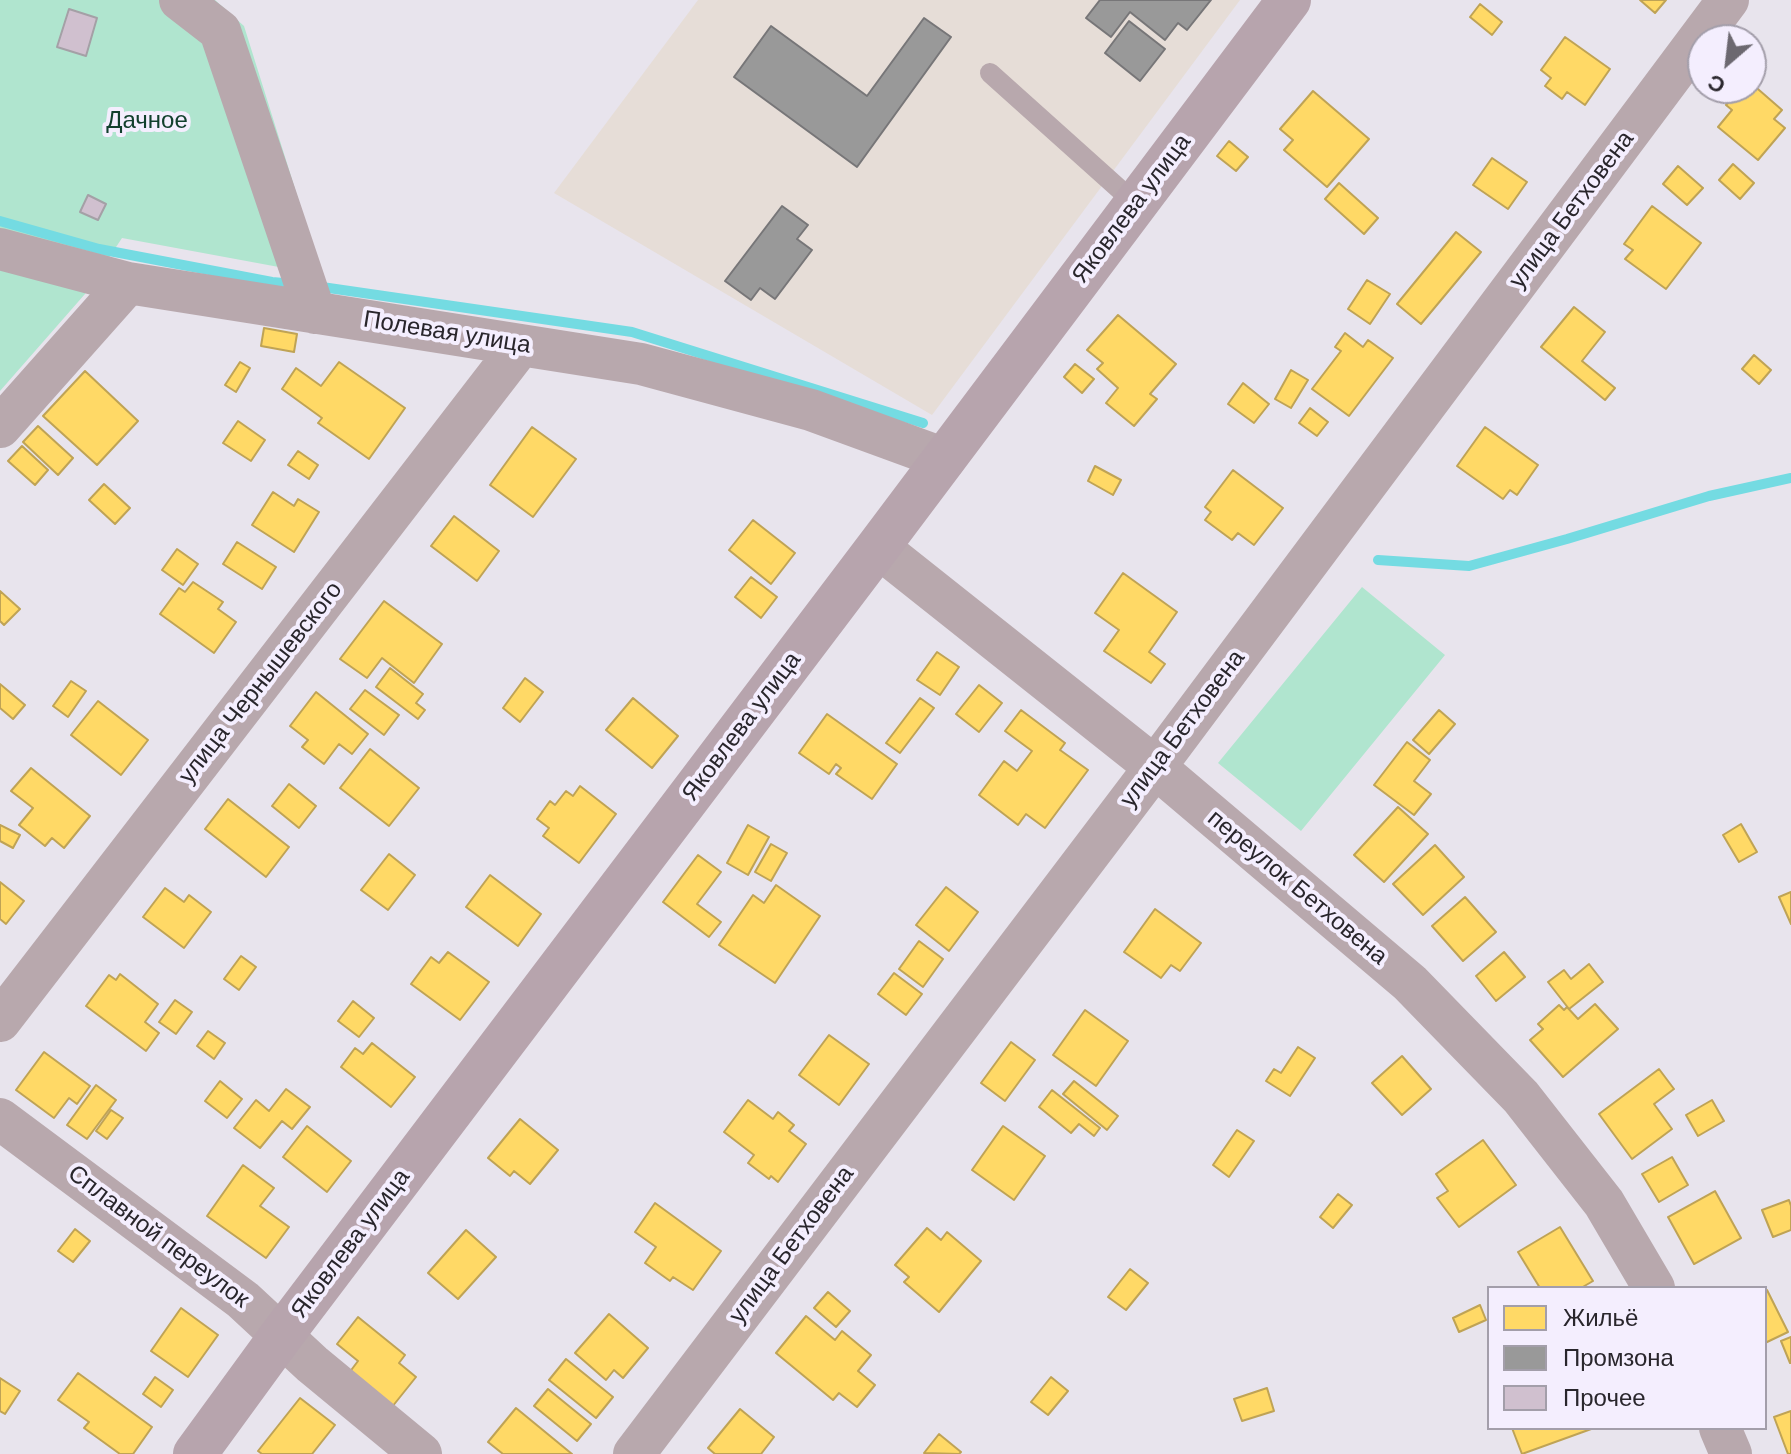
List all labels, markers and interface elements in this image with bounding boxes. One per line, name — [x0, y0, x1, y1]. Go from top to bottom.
north arrow — [1687, 24, 1767, 104]
text: С — [1704, 69, 1729, 99]
park label: Дачное — [106, 107, 188, 135]
street label: улица Бетховена — [1503, 126, 1641, 294]
street label: Яковлева улица — [1066, 129, 1198, 289]
street label: Полевая улица — [361, 306, 533, 360]
street label: улица Чернышевского — [173, 576, 349, 790]
street label: улица Бетховена — [1114, 645, 1252, 813]
street label: Яковлева улица — [676, 647, 808, 807]
street label: переулок Бетховена — [1201, 804, 1393, 972]
street label: Сплавной переулок — [62, 1159, 254, 1315]
street label: улица Бетховена — [723, 1161, 861, 1329]
street label: Яковлева улица — [285, 1164, 417, 1324]
legend — [1487, 1286, 1767, 1430]
text: Жильё — [1563, 1304, 1638, 1331]
text: Промзона — [1563, 1344, 1674, 1371]
text: Прочее — [1563, 1384, 1646, 1411]

